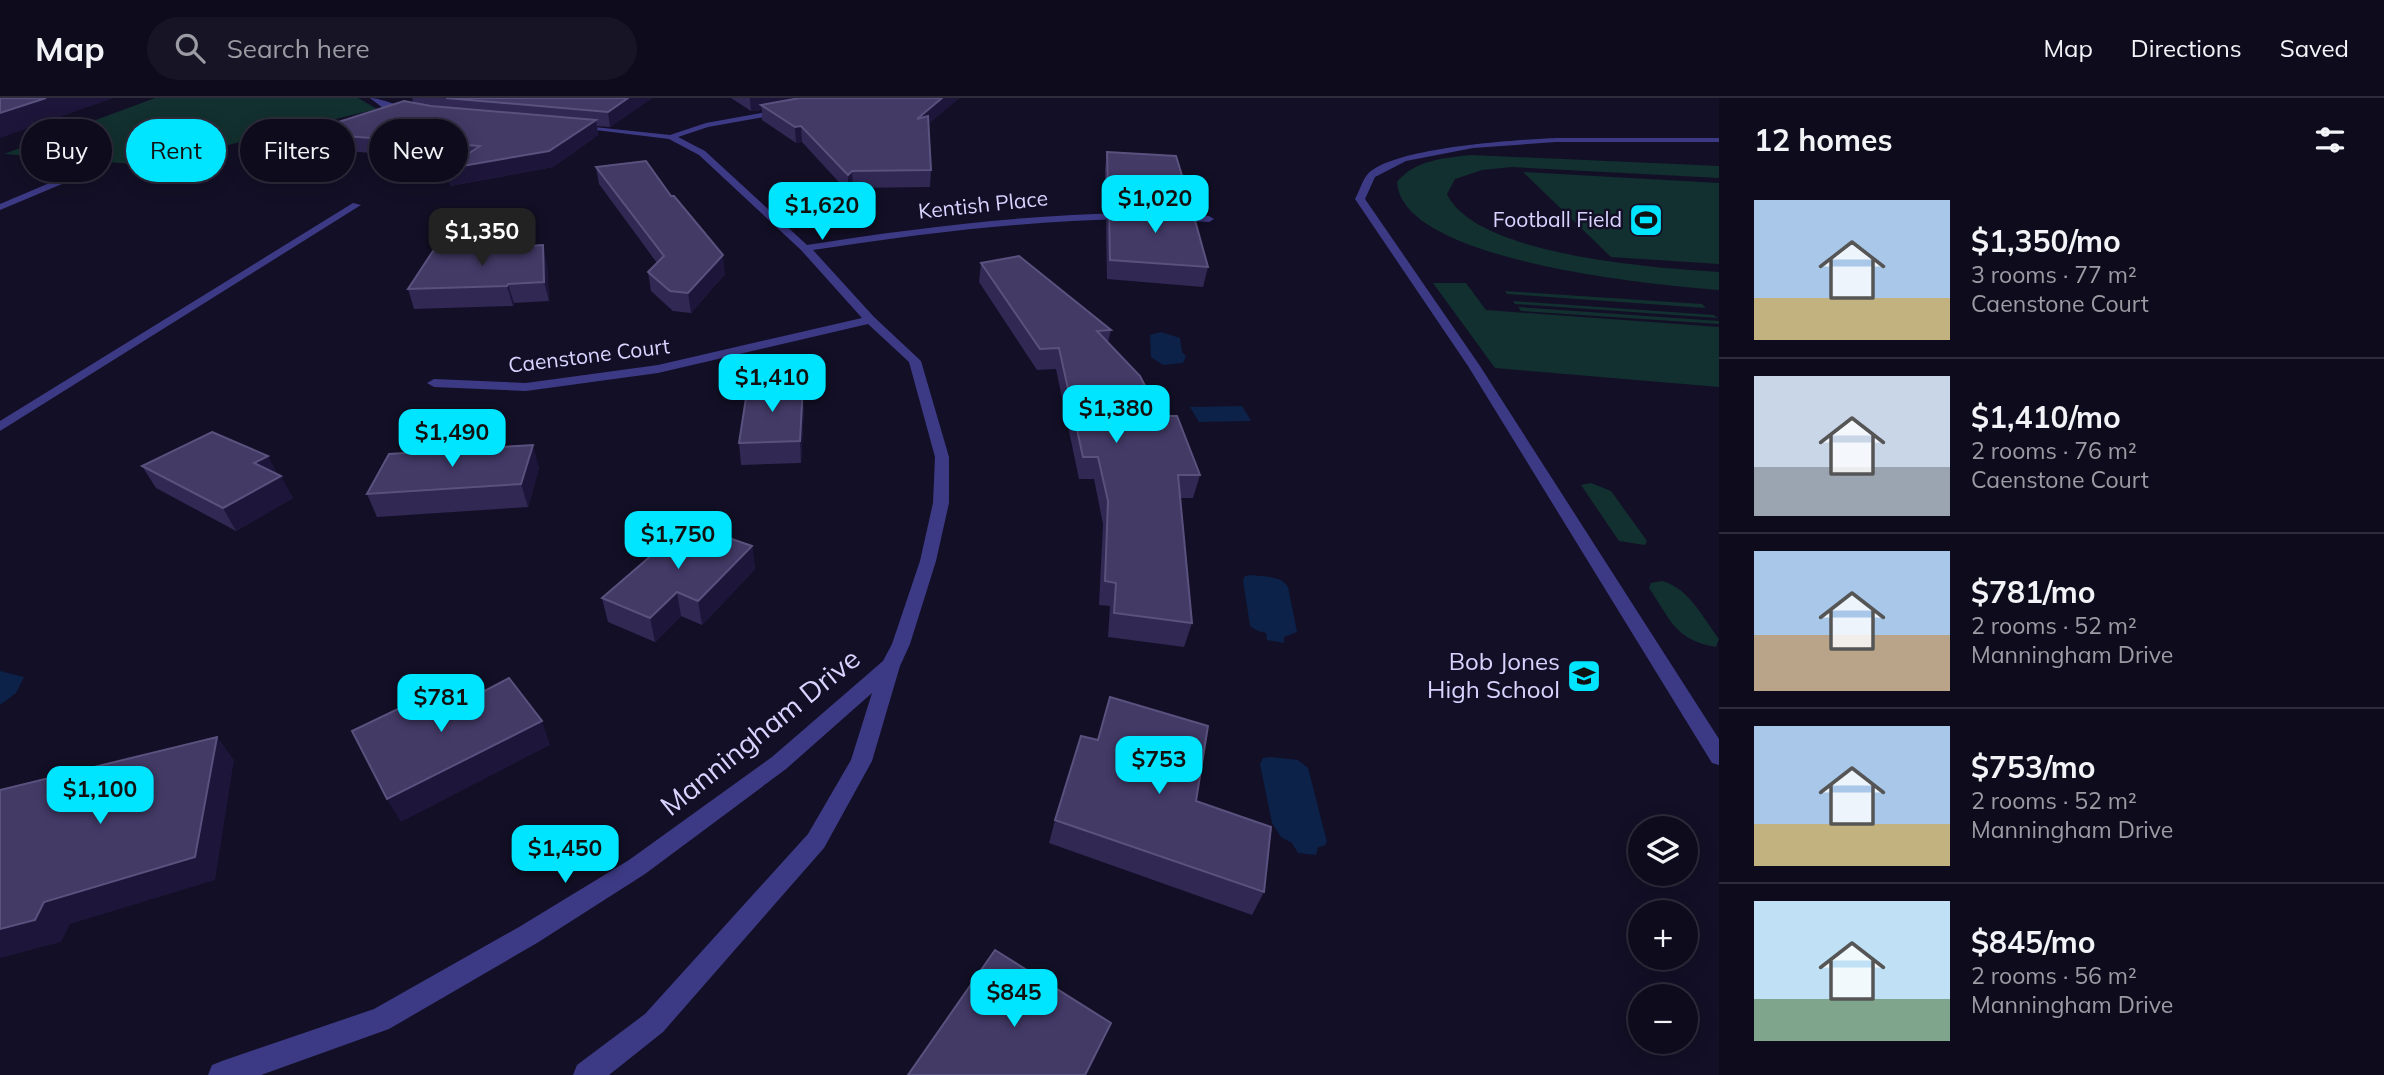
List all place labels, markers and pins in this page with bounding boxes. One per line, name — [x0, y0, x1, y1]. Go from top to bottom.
pin: $1,020 — [1098, 176, 1212, 235]
pin: $1,620 — [765, 183, 879, 242]
sports icon: Football Field — [1627, 201, 1665, 239]
place label: Football Field — [1493, 206, 1622, 232]
pin: $1,350 — [425, 208, 539, 268]
pin: $1,410 — [715, 354, 829, 414]
pin: $1,380 — [1059, 386, 1173, 445]
pin: $1,490 — [395, 410, 509, 469]
pin: $1,750 — [621, 512, 735, 571]
place label: Bob Jones High School — [1427, 646, 1560, 704]
school or university icon: Bob Jones High School — [1565, 657, 1603, 695]
pin: $781 — [400, 674, 482, 734]
pin: $753 — [1118, 736, 1200, 796]
pin: $1,100 — [43, 766, 157, 826]
pin: $1,450 — [508, 826, 622, 885]
pin: $845 — [973, 970, 1055, 1029]

